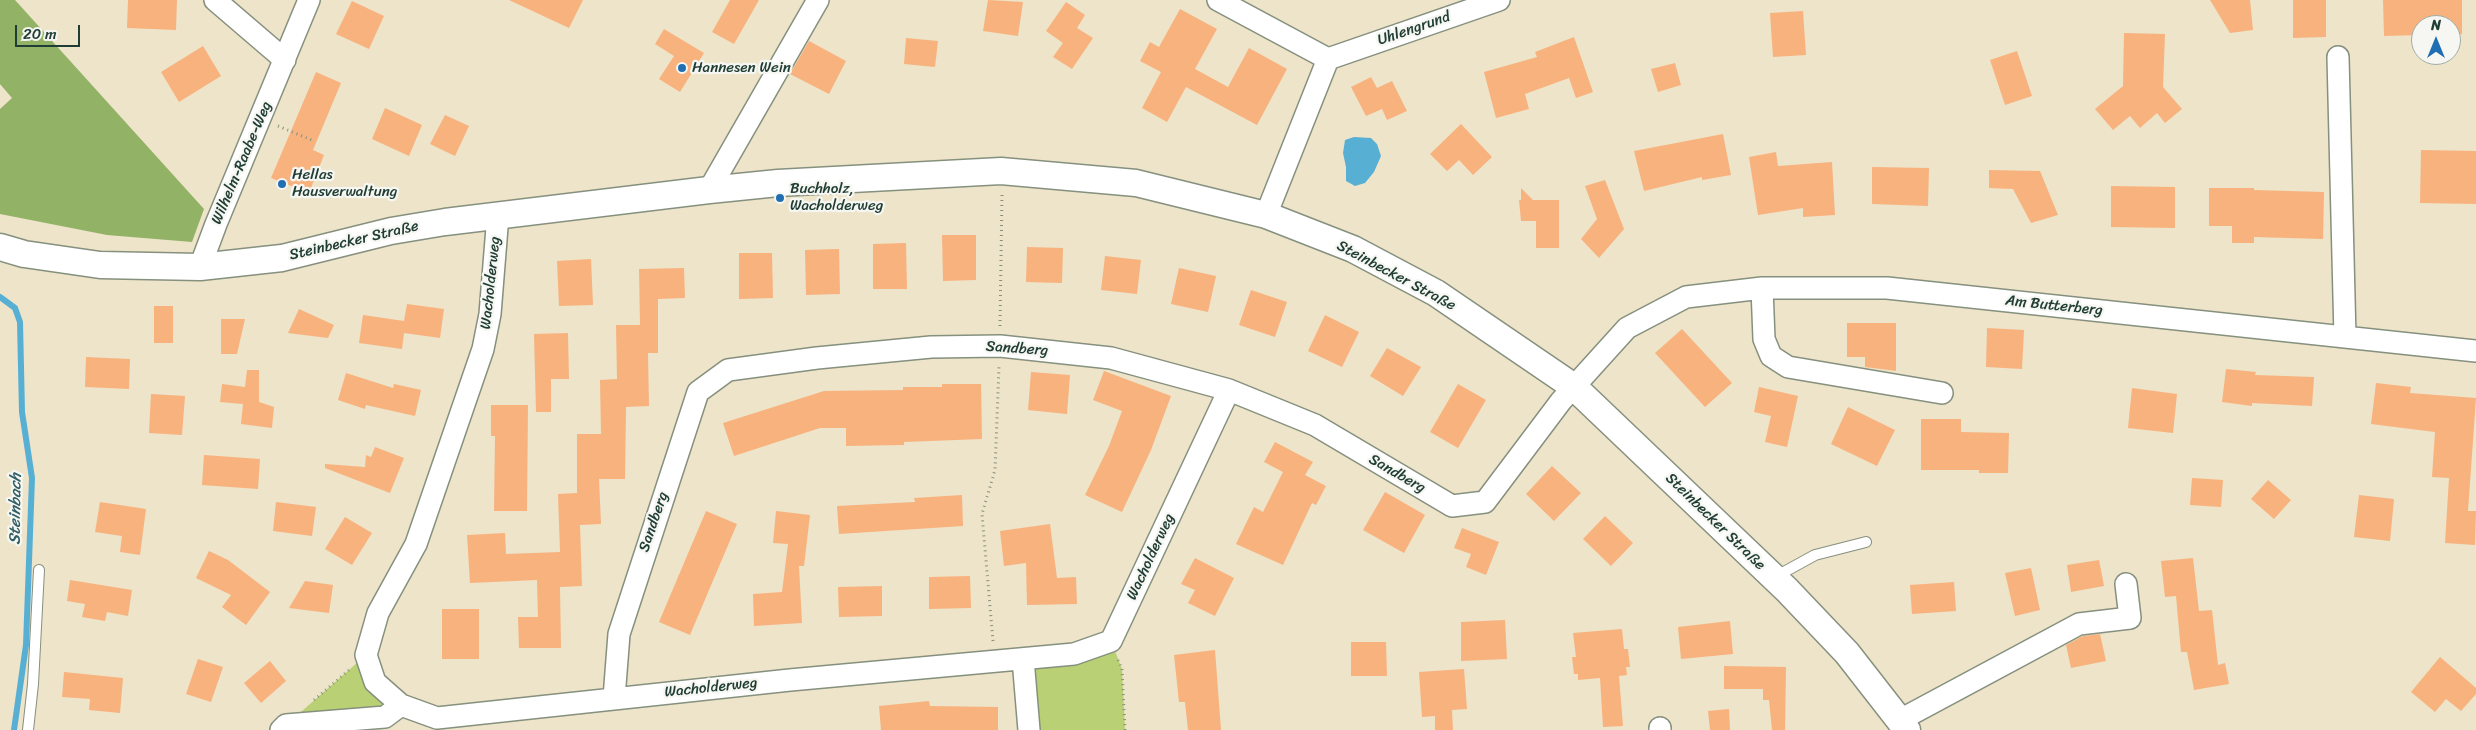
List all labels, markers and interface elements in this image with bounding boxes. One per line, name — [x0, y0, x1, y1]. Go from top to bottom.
street label: Uhlengrund — [1375, 8, 1453, 50]
text: N — [2431, 13, 2441, 38]
scale bar — [18, 15, 82, 47]
north arrow — [2411, 15, 2461, 65]
text: 20 m — [23, 21, 57, 47]
place label: Hannesen Wein — [692, 59, 791, 77]
marker: Hannesen Wein — [676, 62, 688, 74]
street label: Wilhelm-Raabe-Weg — [208, 99, 276, 227]
place label: Hellas Hausverwaltung — [292, 166, 397, 201]
marker: Hellas Hausverwaltung — [276, 178, 288, 190]
place label: Buchholz, Wacholderweg — [790, 180, 883, 215]
marker: Buchholz, Wacholderweg — [774, 192, 786, 204]
street label: Steinbecker Straße — [288, 217, 420, 265]
street label: Wacholderweg — [477, 236, 505, 330]
street label: Steinbecker Straße — [1333, 237, 1459, 315]
street label: Am Butterberg — [2004, 292, 2104, 320]
street label: Sandberg — [985, 338, 1049, 360]
street label: Sandberg — [1365, 451, 1429, 497]
street label: Steinbecker Straße — [1661, 470, 1769, 574]
water label: Steinbach — [6, 473, 26, 545]
street label: Sandberg — [635, 490, 673, 554]
street label: Wacholderweg — [1123, 511, 1179, 603]
street label: Wacholderweg — [664, 674, 758, 702]

